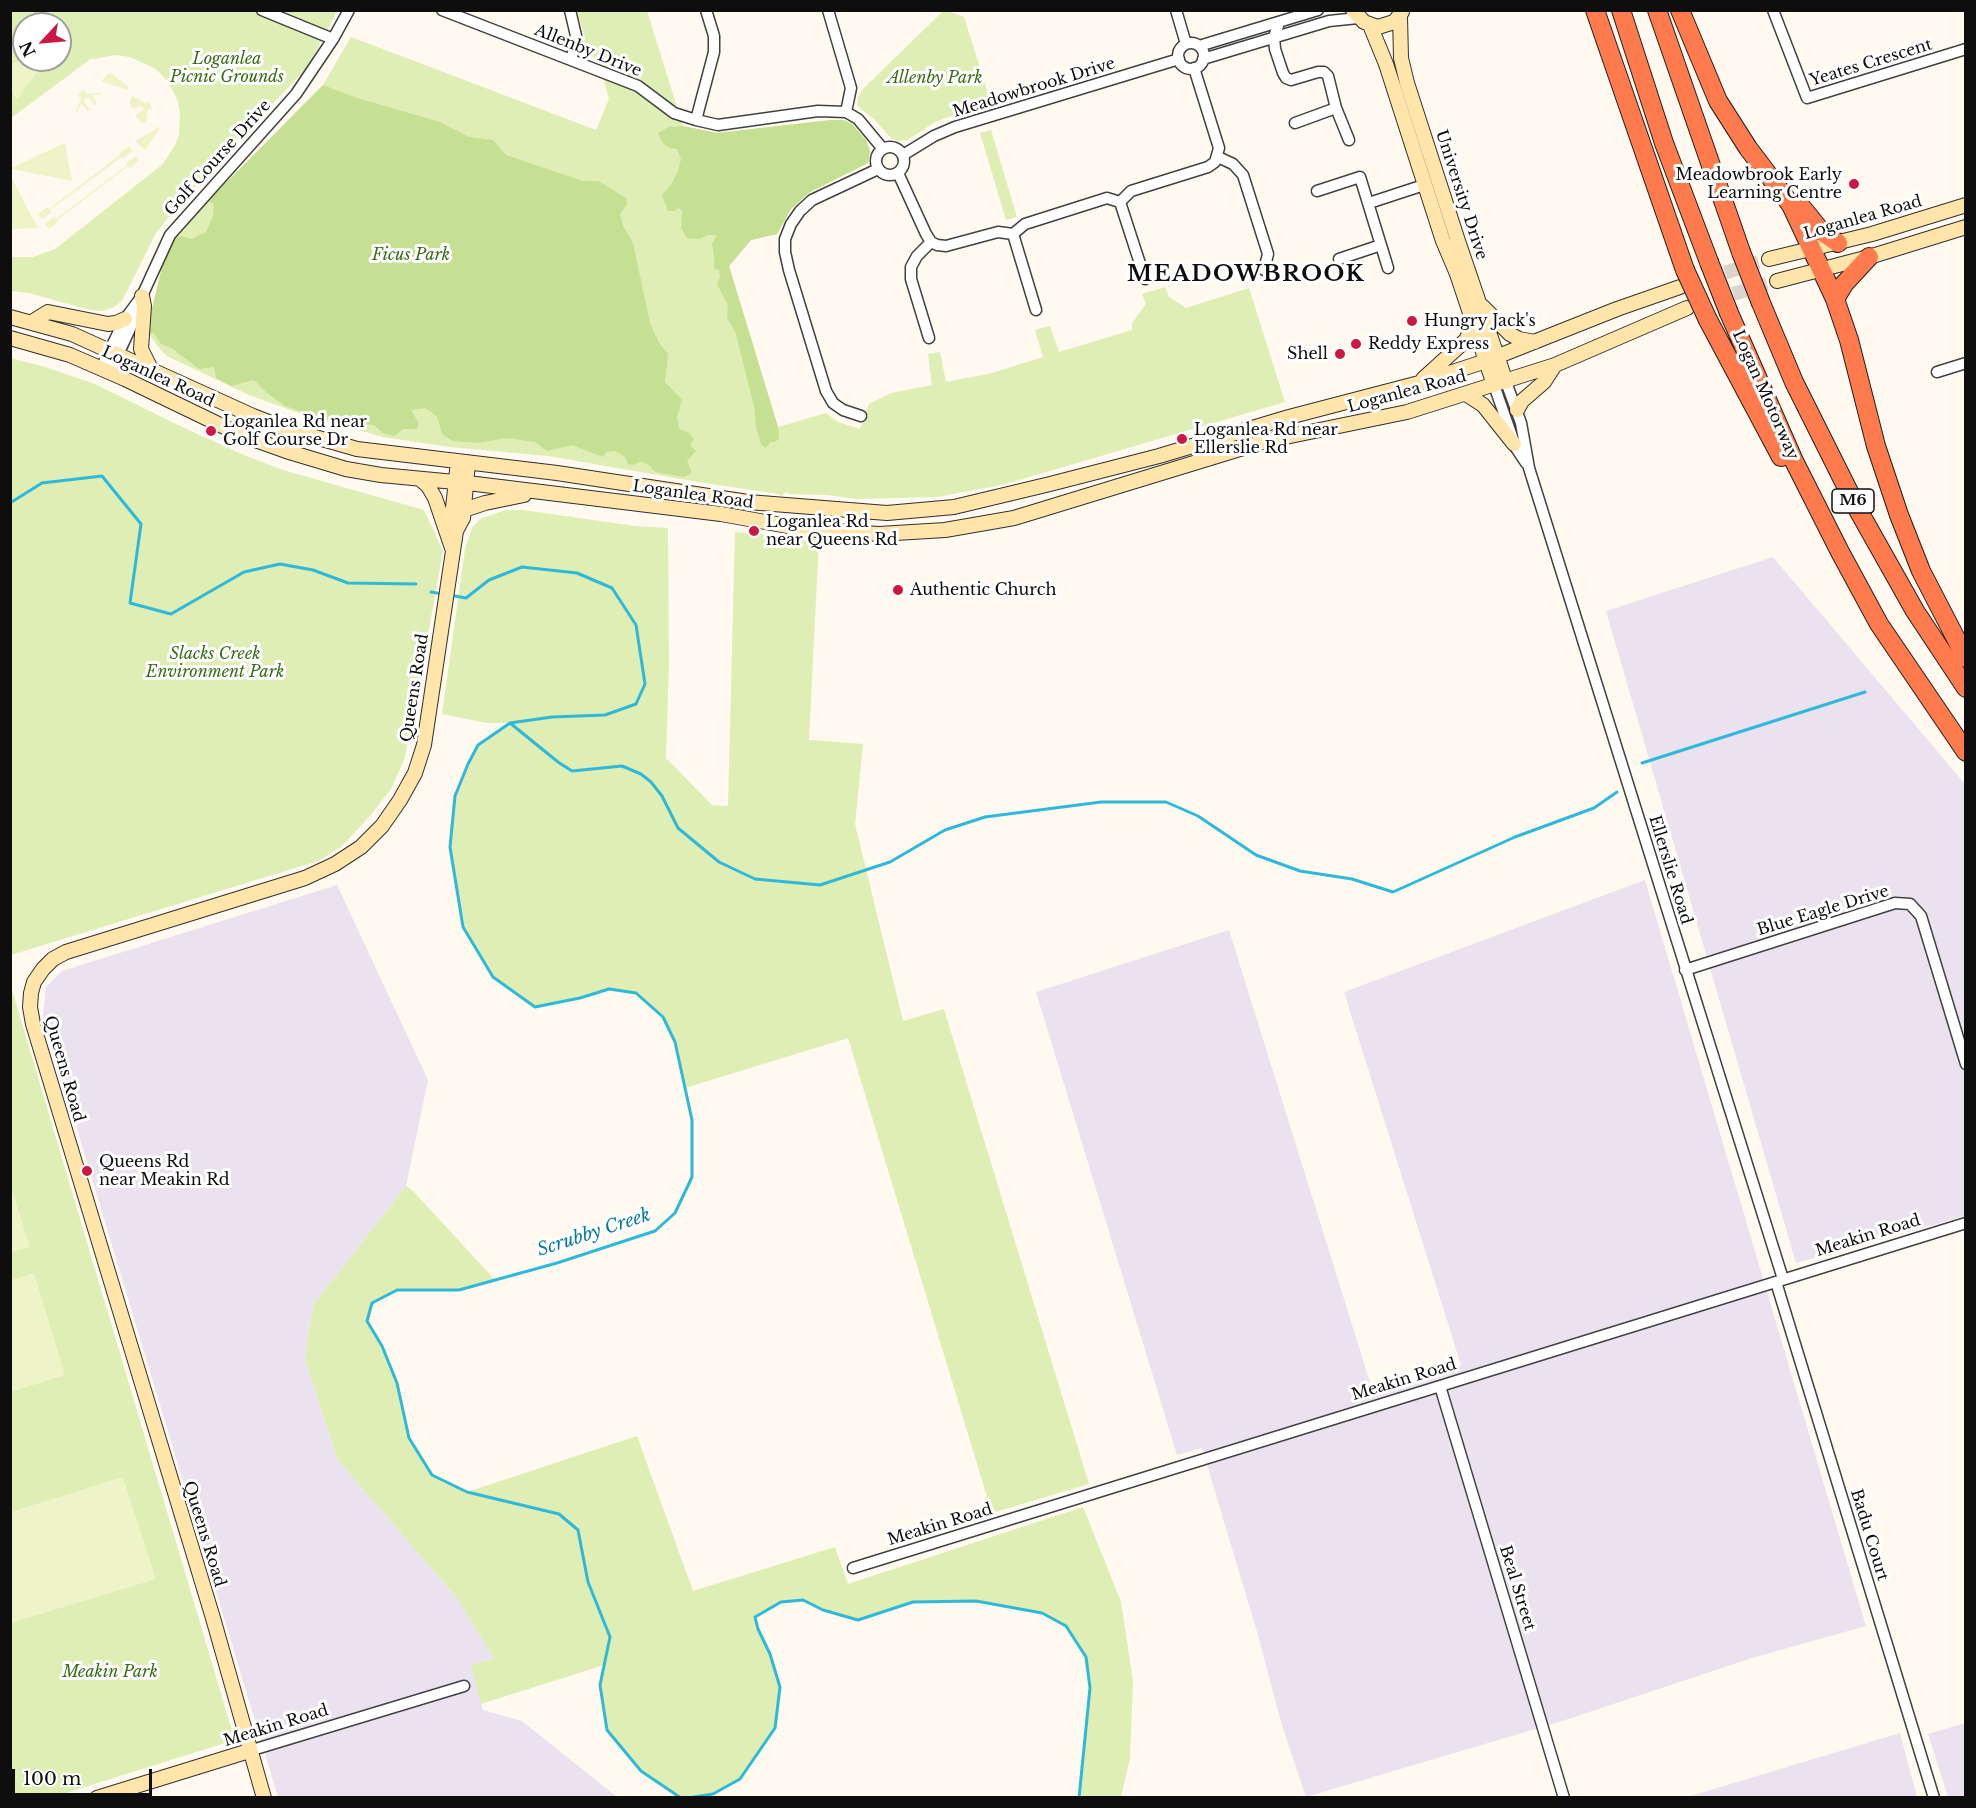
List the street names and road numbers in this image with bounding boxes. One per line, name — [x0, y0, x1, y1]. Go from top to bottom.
street label: Allenby Drive — [532, 21, 644, 81]
street label: Yeates Crescent — [1808, 35, 1934, 91]
street label: Meadowbrook Drive — [951, 54, 1117, 122]
street label: Golf Course Drive — [161, 96, 275, 220]
street label: University Drive — [1431, 128, 1491, 262]
street label: Loganlea Road — [1802, 192, 1924, 244]
street label: Logan Motorway — [1728, 327, 1802, 463]
street label: Loganlea Road — [99, 343, 217, 411]
street label: Loganlea Road — [1346, 367, 1468, 417]
street label: Loganlea Road — [631, 477, 755, 513]
road number: M6 — [1832, 489, 1874, 513]
street label: Queens Road — [397, 632, 433, 744]
street label: Ellerslie Road — [1644, 813, 1696, 927]
street label: Blue Eagle Drive — [1755, 882, 1891, 940]
street label: Queens Road — [40, 1014, 88, 1124]
street label: Meakin Road — [1813, 1211, 1923, 1261]
street label: Meakin Road — [1349, 1355, 1459, 1405]
street label: Queens Road — [179, 1479, 229, 1589]
street label: Badu Court — [1846, 1487, 1892, 1583]
street label: Meakin Road — [885, 1500, 995, 1550]
street label: Beal Street — [1495, 1543, 1539, 1633]
street label: Meakin Road — [221, 1701, 331, 1751]

